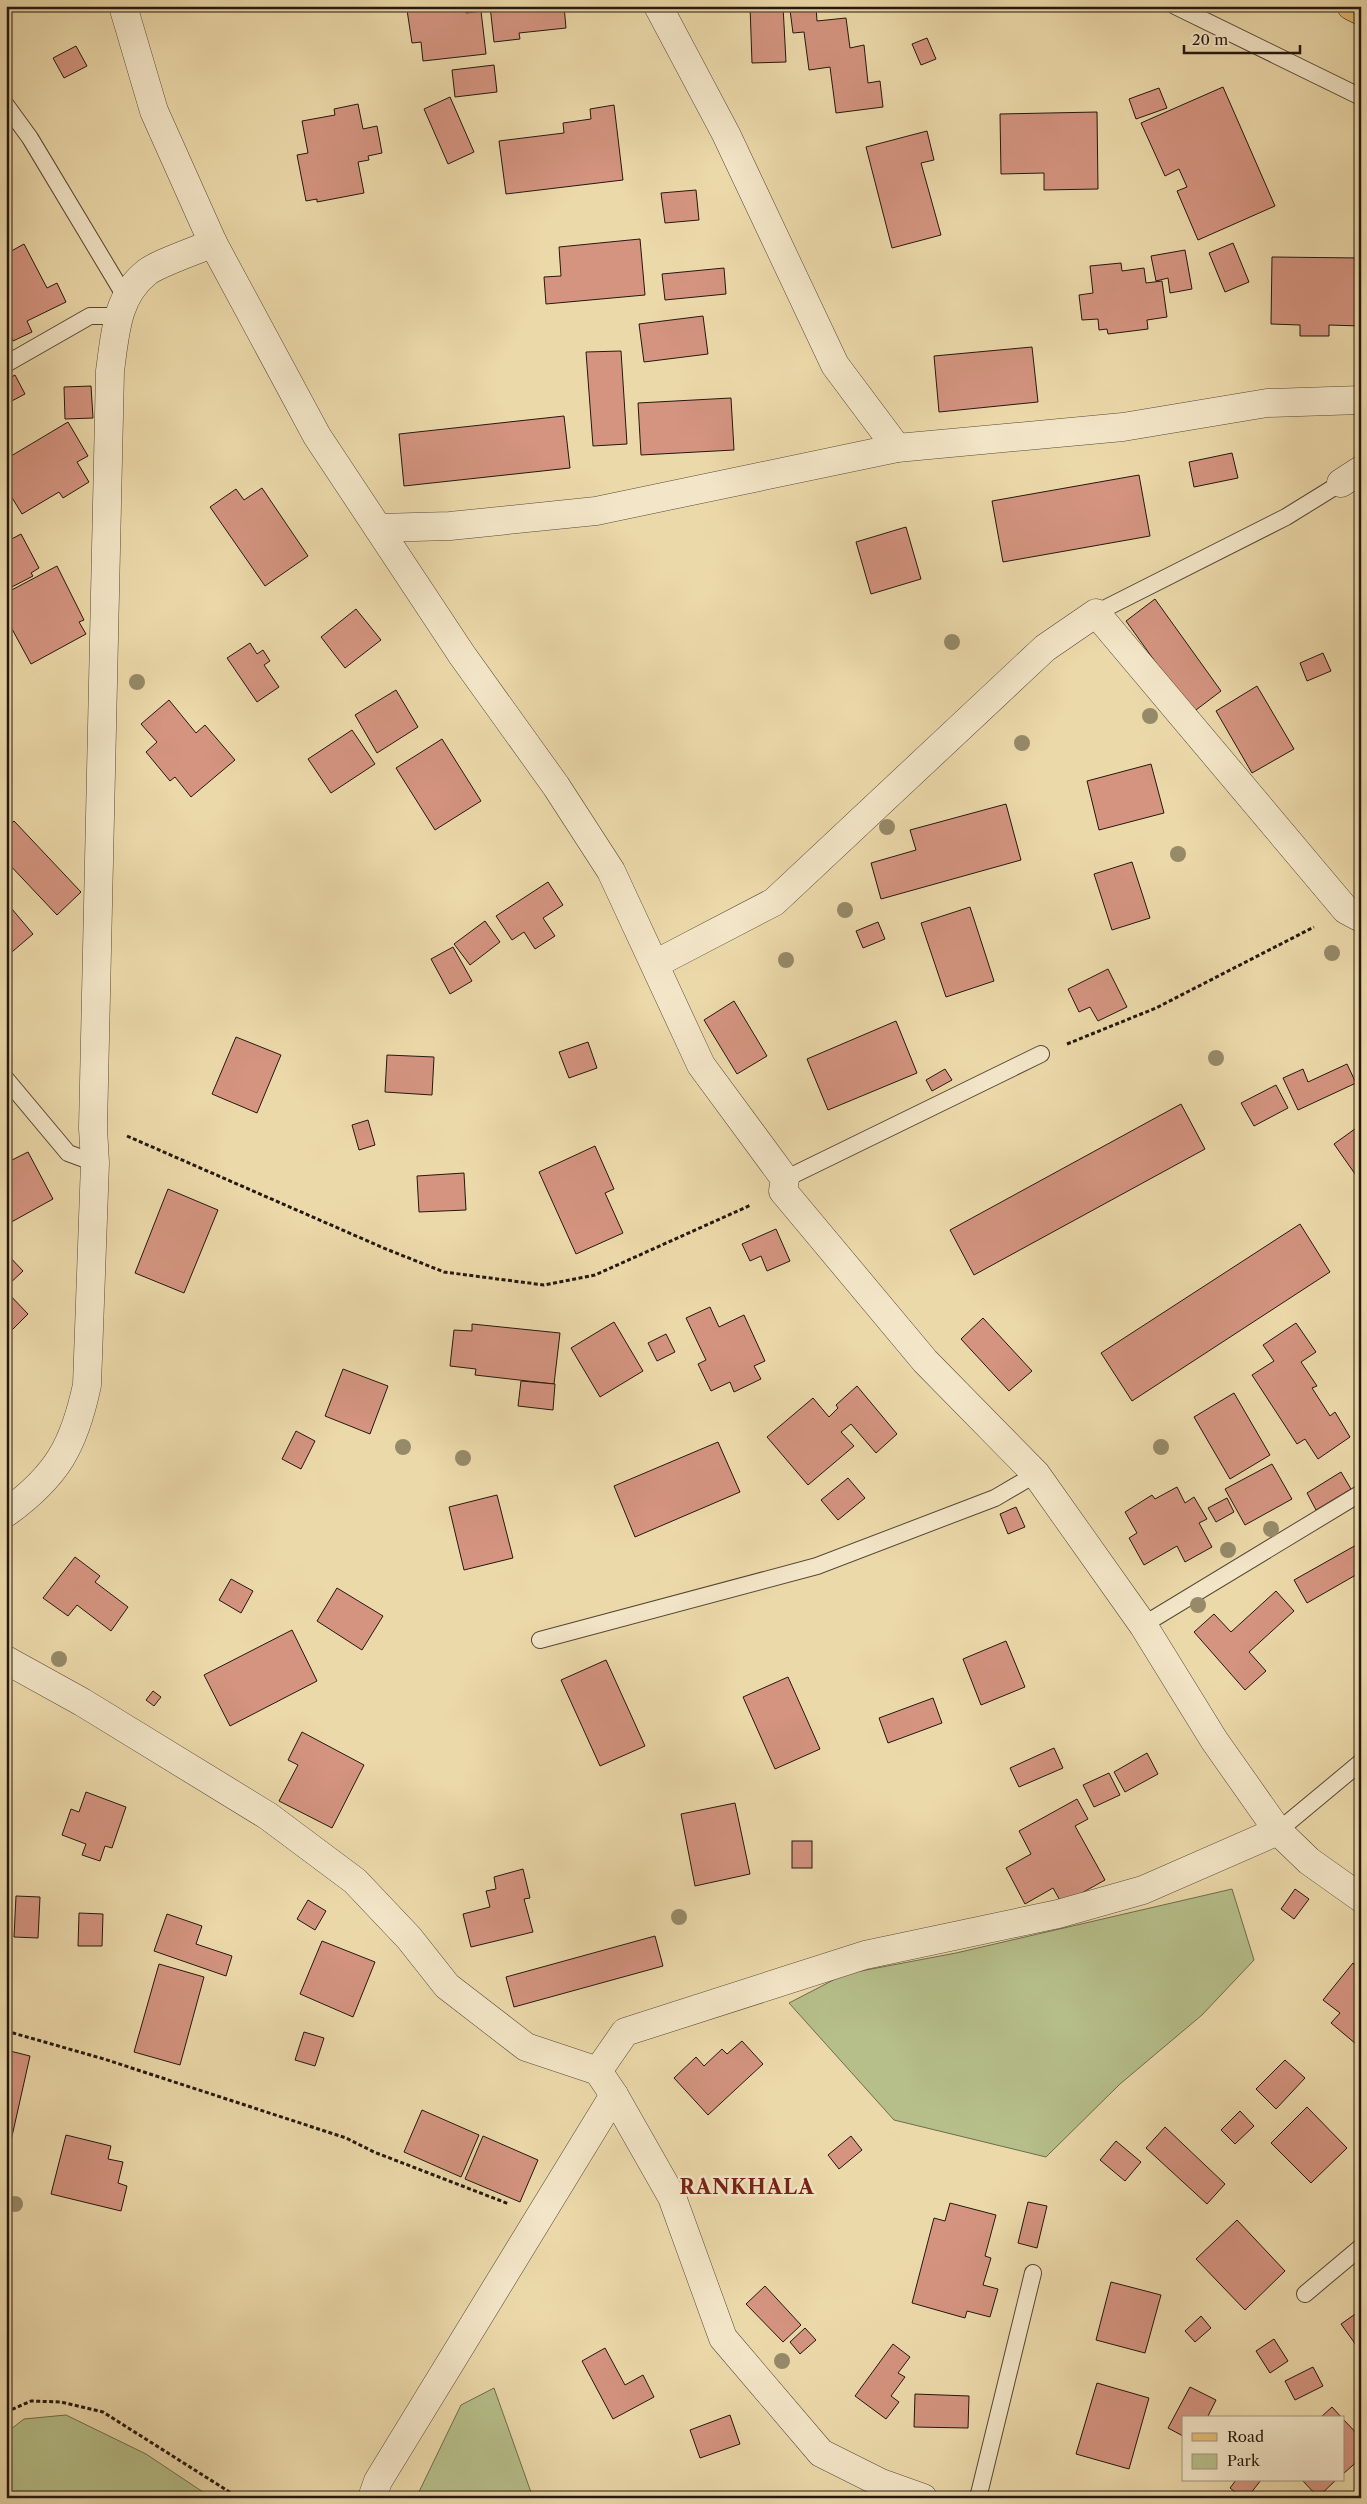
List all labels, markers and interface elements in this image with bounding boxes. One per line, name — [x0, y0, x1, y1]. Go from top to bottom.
scale bar — [1184, 22, 1301, 54]
text: 20 m — [1192, 30, 1228, 49]
district label: RANKHALA — [679, 2175, 815, 2199]
legend — [1182, 2416, 1344, 2482]
text: Road — [1227, 2427, 1264, 2446]
text: Park — [1227, 2451, 1261, 2470]

